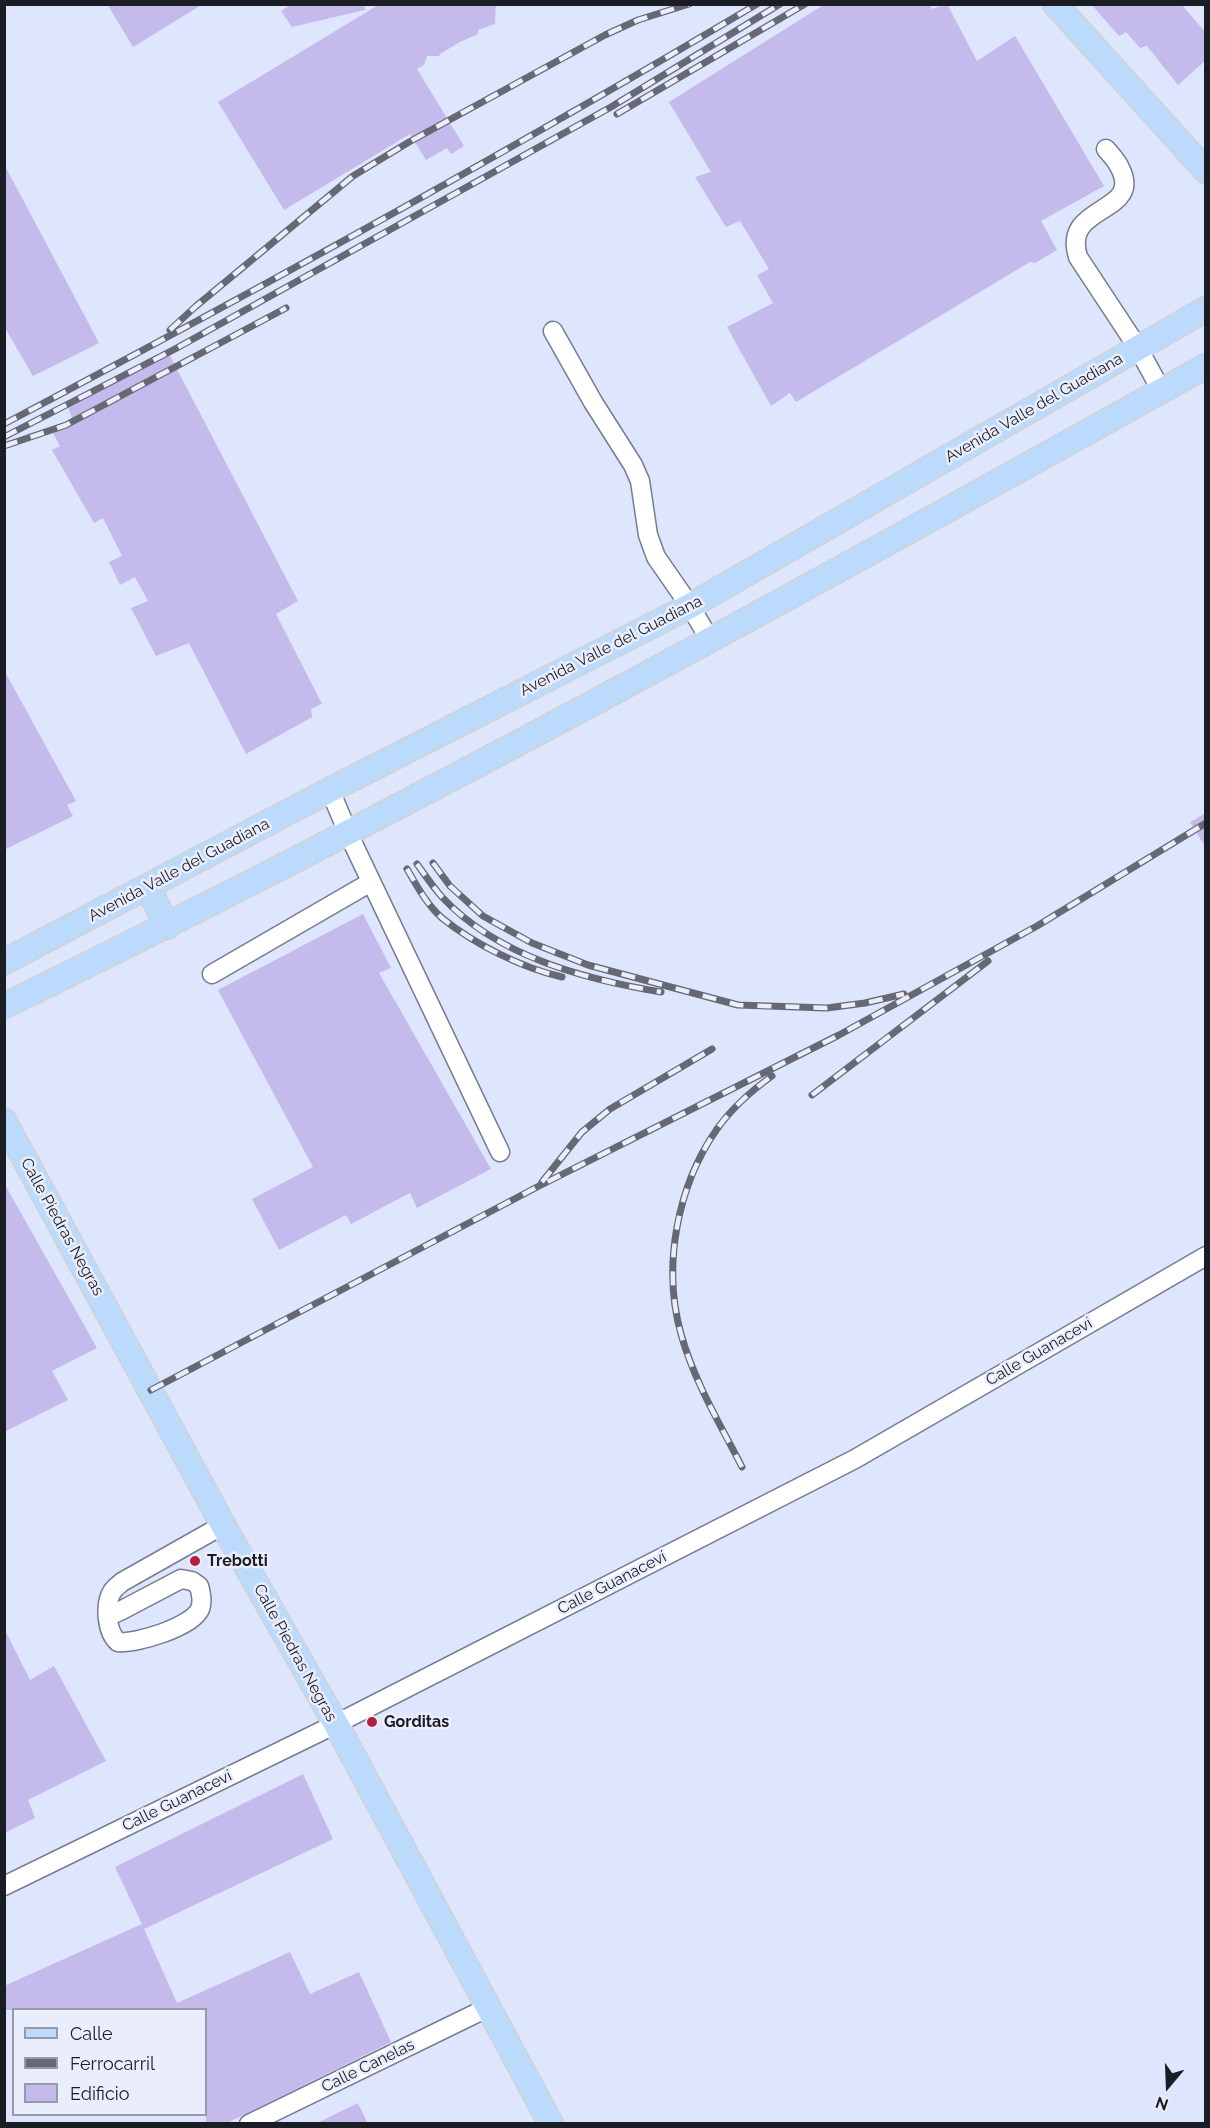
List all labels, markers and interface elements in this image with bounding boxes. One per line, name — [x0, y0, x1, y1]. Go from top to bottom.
street label: Avenida Valle del Guadiana — [942, 349, 1126, 467]
street label: Avenida Valle del Guadiana — [517, 592, 705, 700]
street label: Avenida Valle del Guadiana — [85, 814, 273, 926]
street label: Calle Piedras Negras — [16, 1155, 108, 1299]
street label: Calle Guanaceví — [982, 1314, 1096, 1390]
street label: Calle Guanaceví — [554, 1547, 670, 1619]
place label: Trebotti — [207, 1551, 268, 1571]
marker: Trebotti — [188, 1554, 202, 1568]
street label: Calle Piedras Negras — [249, 1581, 341, 1725]
place label: Gorditas — [384, 1712, 449, 1732]
marker: Gorditas — [365, 1715, 379, 1729]
street label: Calle Guanaceví — [119, 1766, 235, 1836]
legend — [12, 2008, 207, 2116]
text: Calle — [70, 2023, 113, 2044]
street label: Calle Canelas — [318, 2035, 418, 2097]
text: Ferrocarril — [70, 2053, 155, 2074]
north arrow — [1138, 2056, 1198, 2116]
text: Edificio — [70, 2083, 129, 2104]
text: N — [1153, 2093, 1171, 2114]

